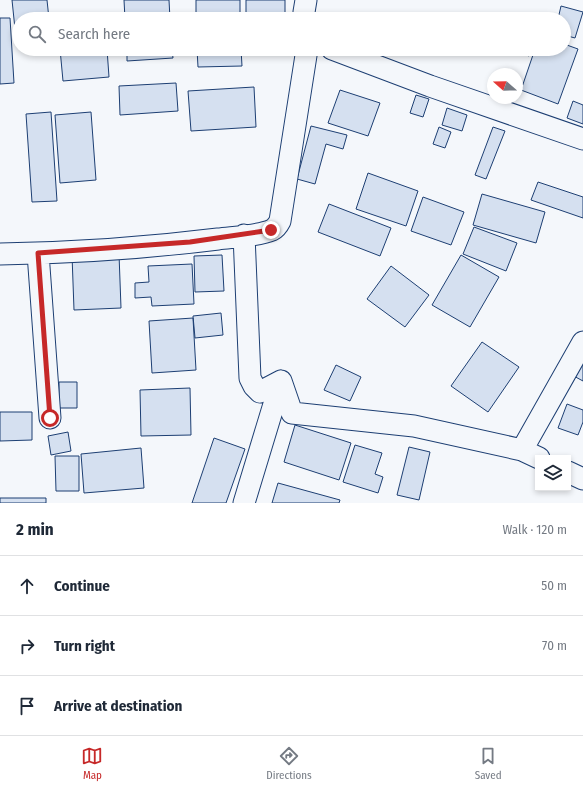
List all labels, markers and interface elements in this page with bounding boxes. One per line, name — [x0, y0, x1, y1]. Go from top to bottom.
search box — [12, 12, 571, 56]
icon: search — [26, 23, 48, 45]
text: Search here — [58, 25, 130, 43]
north arrow — [487, 68, 523, 104]
route end — [262, 221, 280, 239]
route start — [41, 409, 59, 427]
map controls — [535, 455, 571, 491]
button: layers — [535, 455, 571, 491]
text: 2 min — [16, 519, 54, 540]
text: Walk · 120 m — [502, 522, 567, 537]
icon: ahead — [16, 575, 38, 597]
text: Continue — [54, 577, 110, 595]
text: 50 m — [541, 578, 567, 593]
icon: right — [16, 635, 38, 657]
text: Turn right — [54, 637, 115, 655]
text: 70 m — [542, 638, 567, 653]
icon: arrive — [16, 695, 38, 717]
text: Arrive at destination — [54, 697, 182, 715]
tab: Map — [81, 745, 103, 782]
tab: Directions — [266, 745, 312, 782]
tab: Saved — [475, 745, 502, 782]

